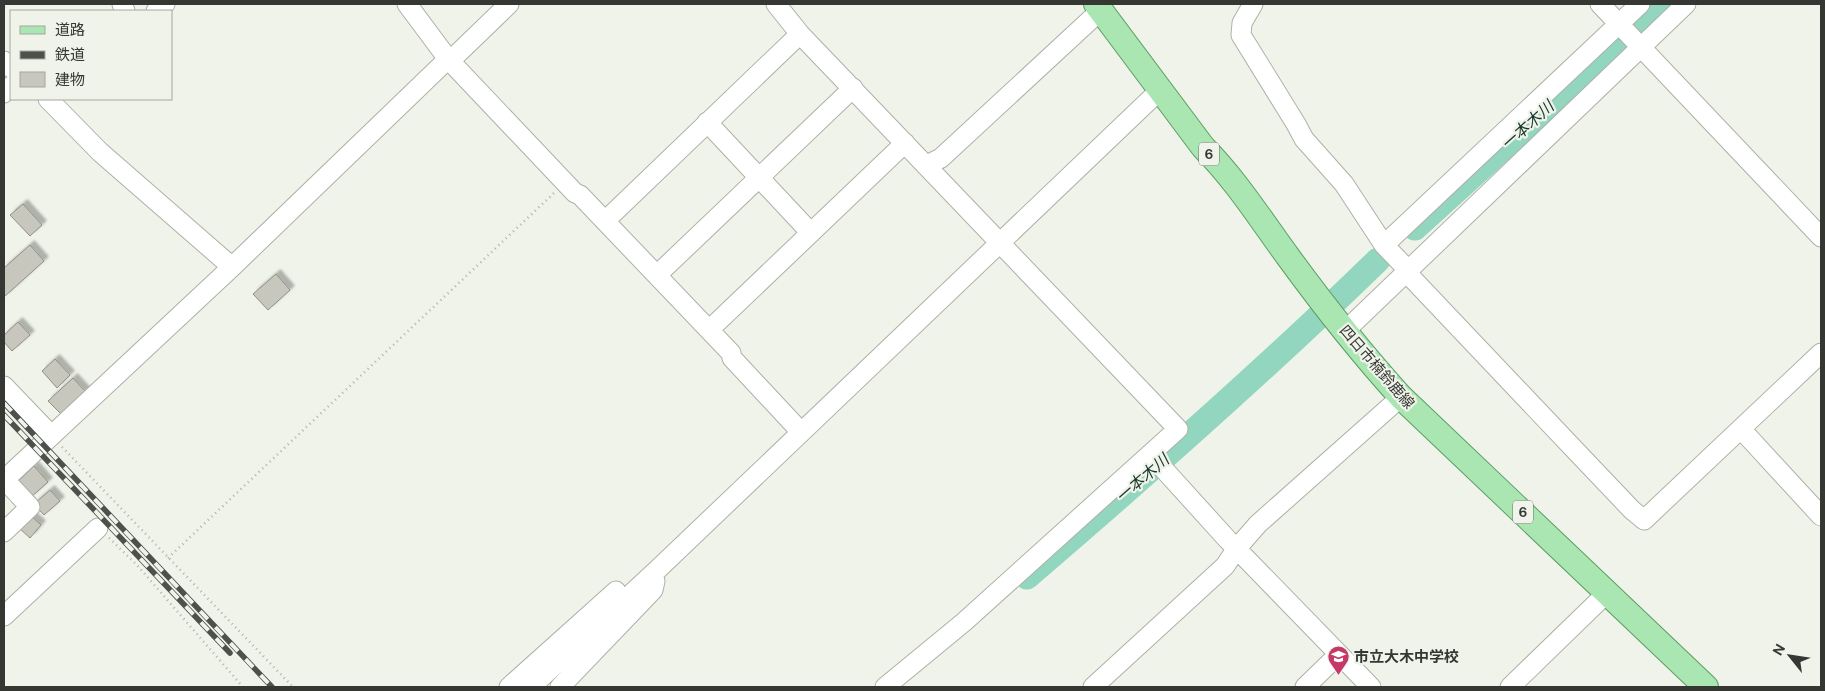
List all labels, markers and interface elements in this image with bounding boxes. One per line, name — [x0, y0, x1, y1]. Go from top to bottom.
legend — [10, 10, 172, 100]
text: 道路 — [55, 20, 85, 40]
text: 鉄道 — [55, 45, 85, 65]
text: 建物 — [55, 70, 85, 90]
water label: 一本木川 — [1497, 95, 1560, 155]
road number: 6 — [1199, 142, 1219, 166]
street label: 四日市楠鈴鹿線 — [1335, 321, 1419, 413]
water label: 一本木川 — [1111, 448, 1175, 507]
road number: 6 — [1513, 501, 1533, 524]
north arrow — [1765, 631, 1815, 681]
text: N — [1768, 641, 1789, 658]
school or university icon: 市立大木中学校 — [1326, 645, 1350, 676]
place label: 市立大木中学校 — [1354, 647, 1459, 667]

